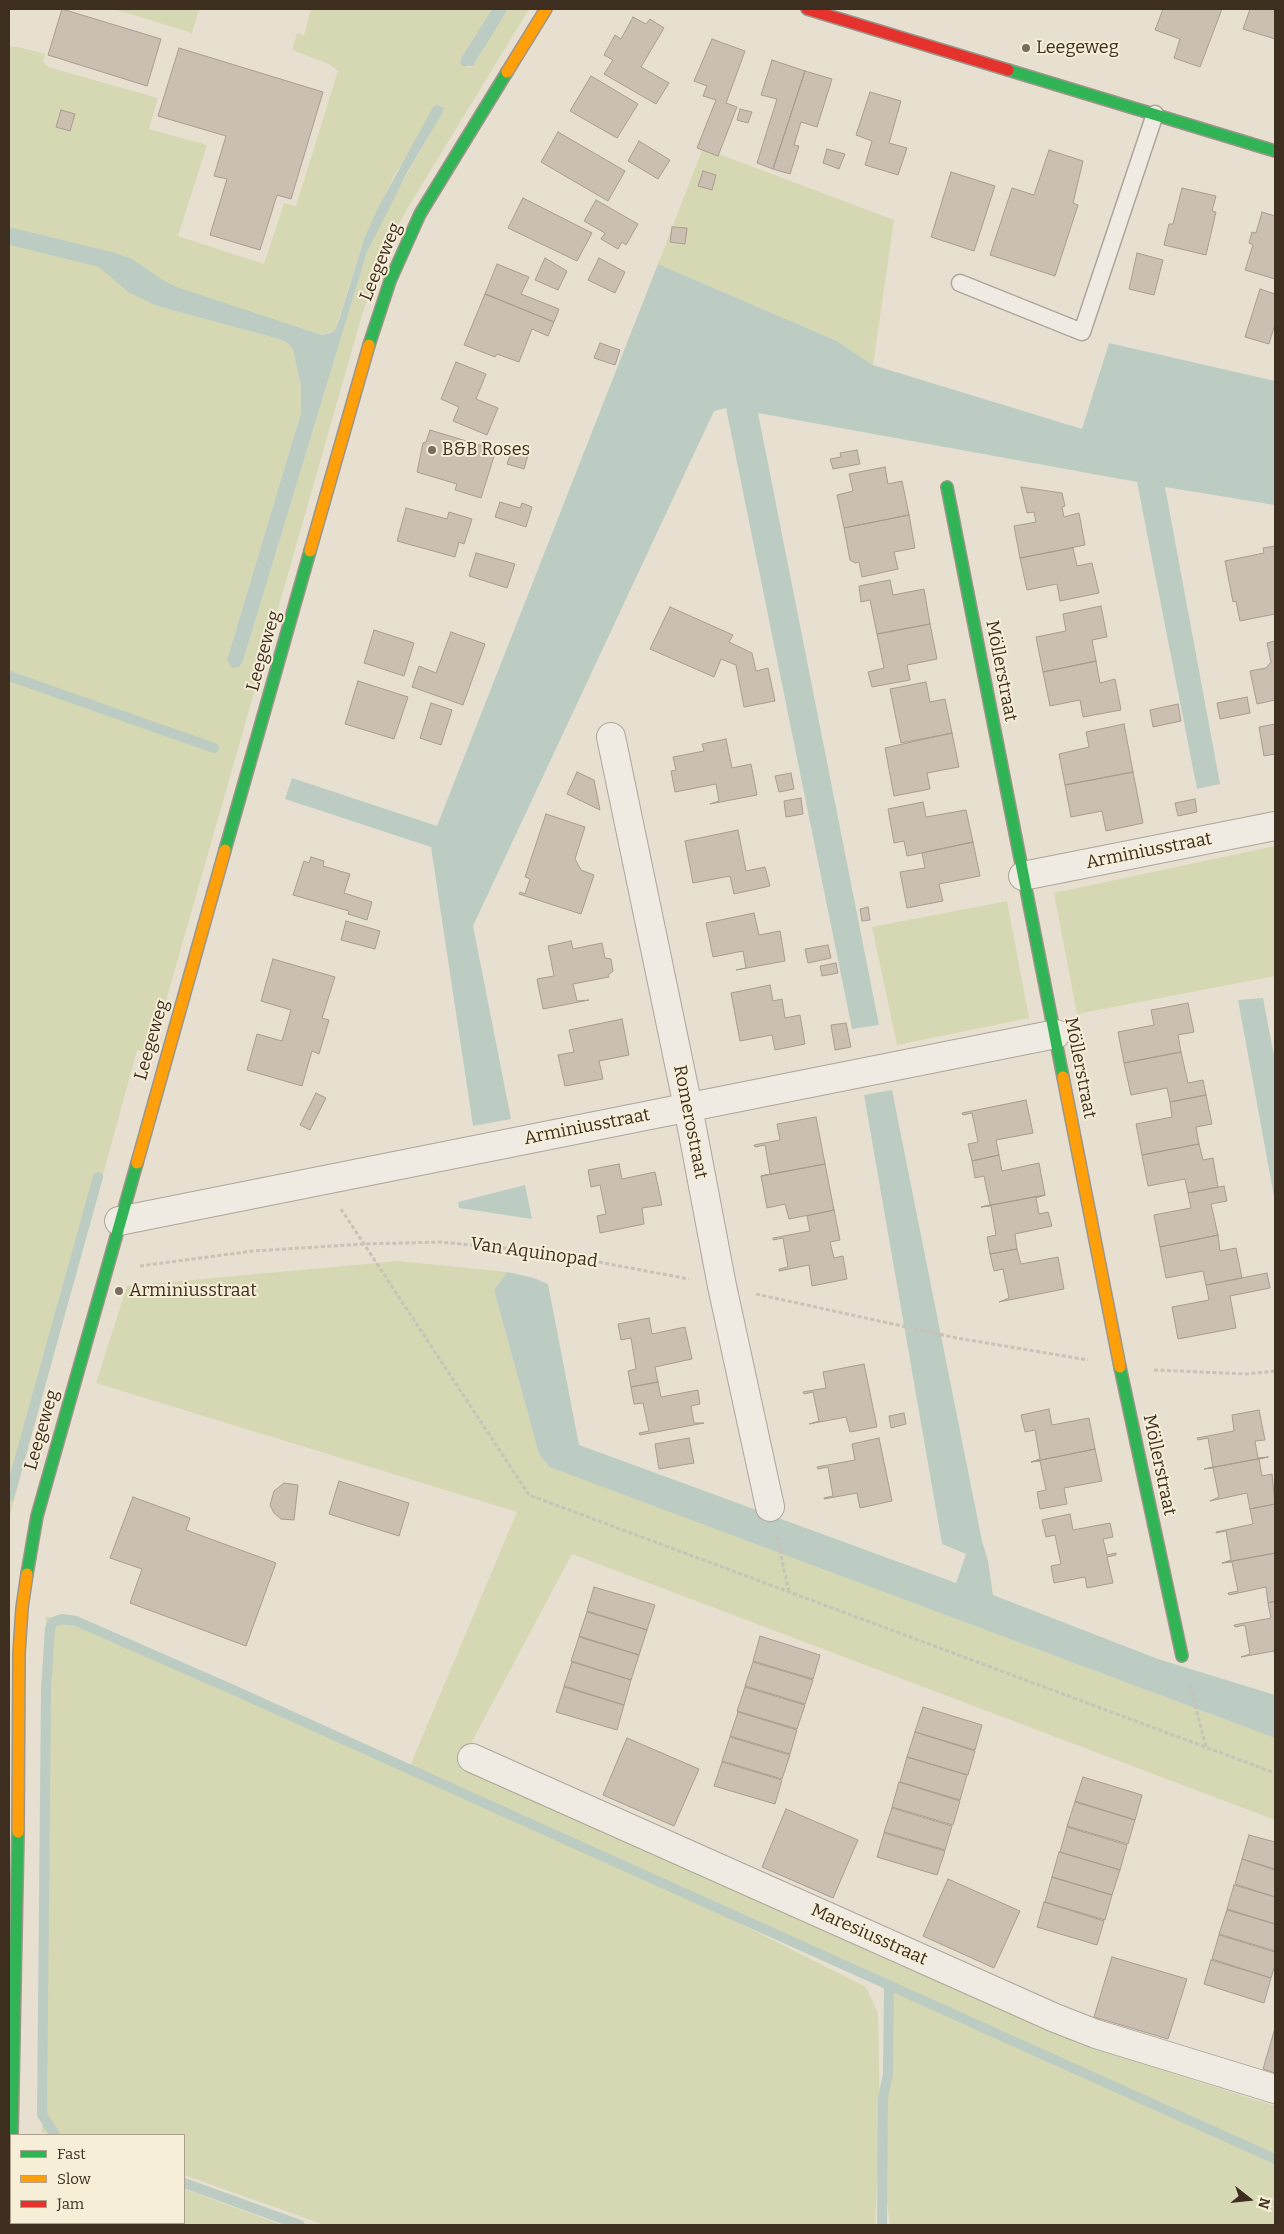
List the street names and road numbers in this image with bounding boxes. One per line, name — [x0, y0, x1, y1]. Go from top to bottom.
street label: Leegeweg — [355, 220, 407, 304]
street label: Leegeweg — [242, 608, 286, 694]
street label: Möllerstraat — [981, 619, 1021, 723]
street label: Arminiusstraat — [1084, 828, 1214, 874]
street label: Leegeweg — [130, 997, 174, 1083]
street label: Möllerstraat — [1060, 1016, 1100, 1120]
street label: Romerostraat — [668, 1063, 712, 1181]
street label: Arminiusstraat — [522, 1104, 652, 1150]
street label: Van Aquinopad — [469, 1233, 599, 1273]
street label: Leegeweg — [20, 1387, 64, 1473]
street label: Möllerstraat — [1138, 1413, 1180, 1517]
street label: Maresiusstraat — [807, 1900, 931, 1970]

